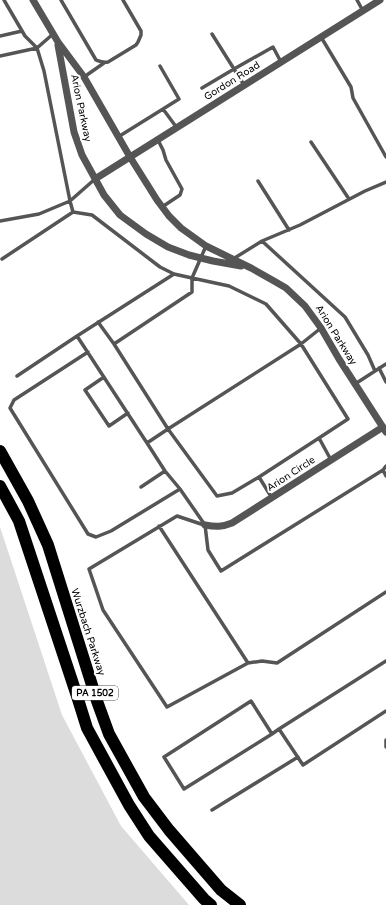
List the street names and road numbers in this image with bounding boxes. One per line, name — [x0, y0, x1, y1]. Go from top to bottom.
street label: Gordon Road — [202, 59, 262, 103]
street label: Arion Parkway — [68, 73, 94, 143]
street label: Arion Parkway — [313, 303, 360, 368]
street label: Arion Circle — [265, 454, 318, 494]
street label: Wurzbach Parkway — [68, 587, 108, 678]
road number: PA 1502 — [72, 686, 118, 700]

